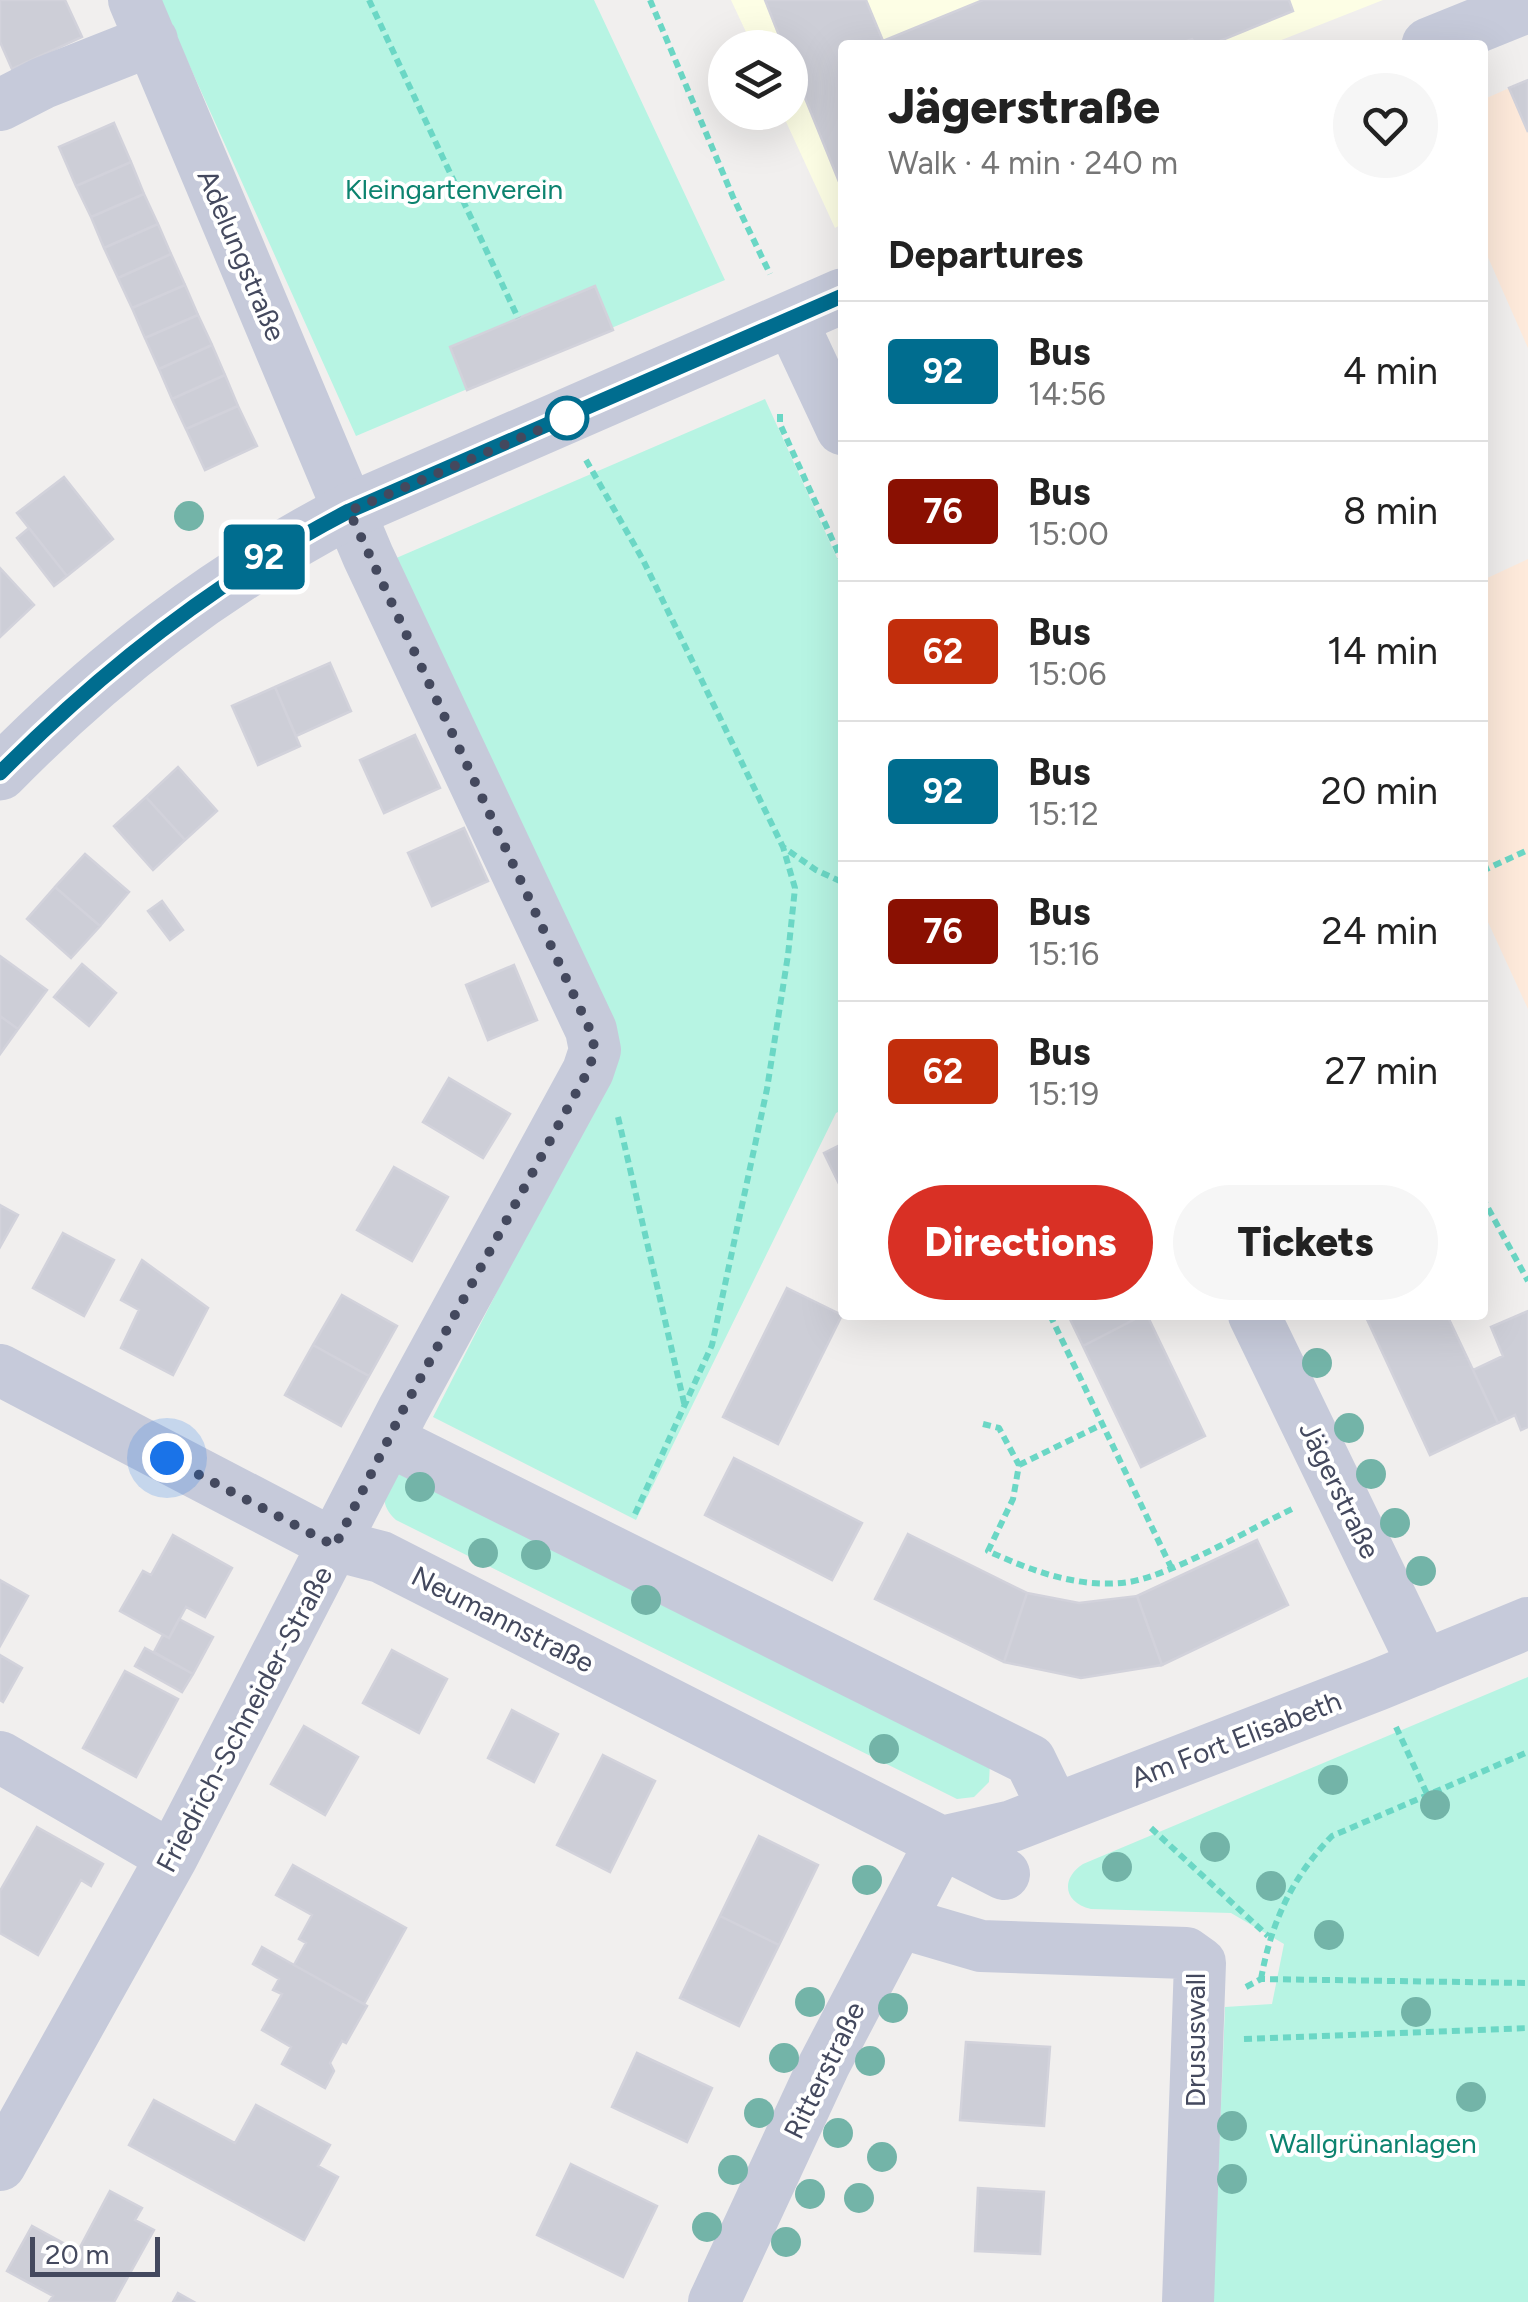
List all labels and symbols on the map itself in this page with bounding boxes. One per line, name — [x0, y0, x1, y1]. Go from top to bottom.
street label: Adelungstraße — [191, 164, 293, 346]
park label: Kleingartenverein — [345, 172, 563, 206]
unlabelled marker — [546, 397, 588, 439]
line badge: 92 — [219, 524, 309, 590]
street label: Jägerstraße — [1292, 1416, 1388, 1564]
your location — [142, 1433, 192, 1483]
street label: Neumannstraße — [406, 1558, 600, 1680]
street label: Friedrich-Schneider-Straße — [149, 1560, 339, 1878]
street label: Am Fort Elisabeth — [1126, 1683, 1346, 1795]
street label: Drususwall — [1178, 1973, 1212, 2107]
street label: Ritterstraße — [776, 1996, 872, 2144]
park label: Wallgrünanlagen — [1269, 2126, 1477, 2160]
scale bar — [30, 2232, 160, 2276]

